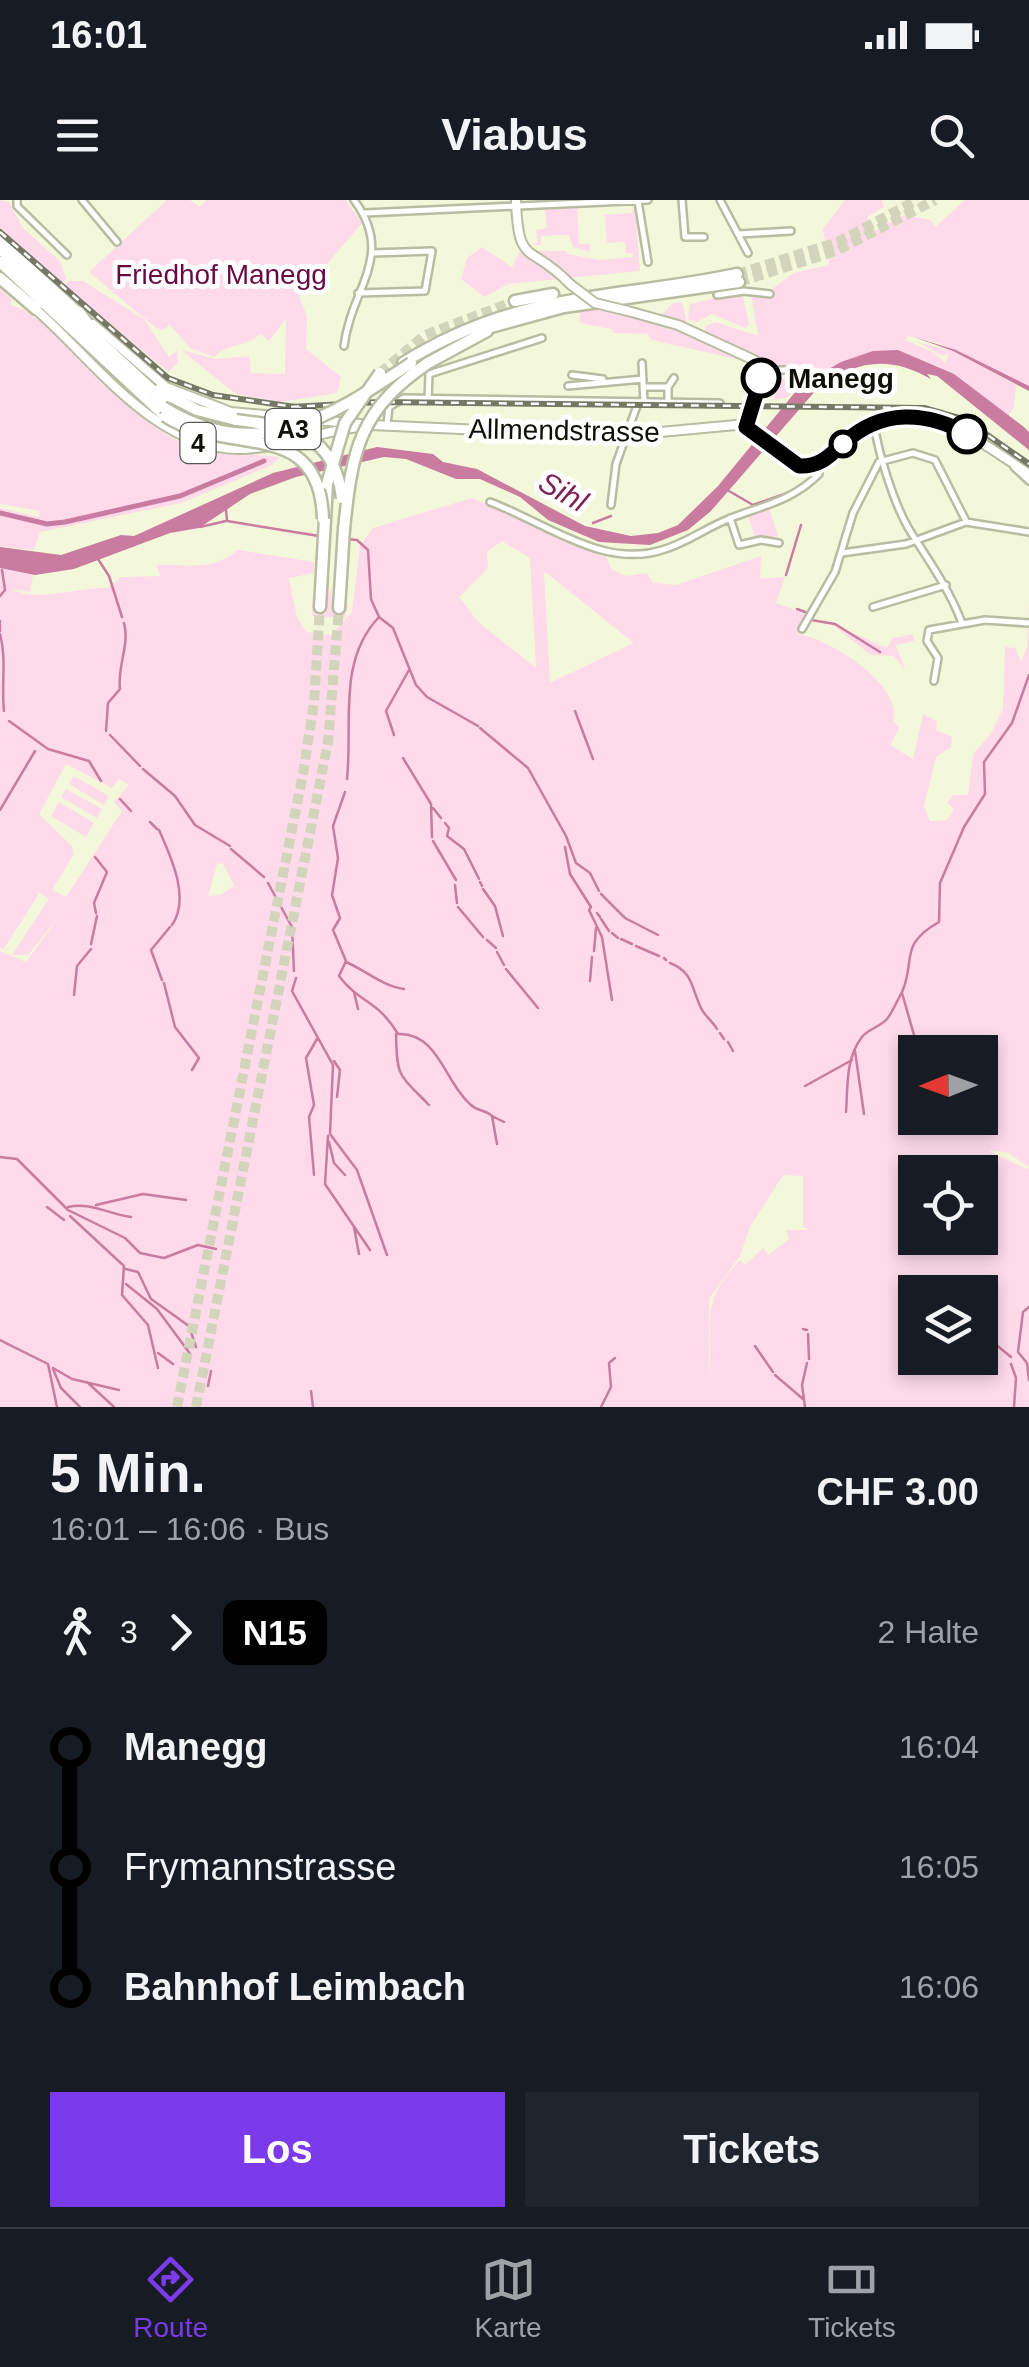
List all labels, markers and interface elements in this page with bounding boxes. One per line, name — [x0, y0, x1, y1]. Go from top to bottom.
text: 16:01 — [50, 14, 147, 56]
icon: menu — [50, 108, 105, 163]
icon: search — [924, 108, 979, 163]
text: Viabus — [441, 109, 588, 160]
park label: Friedhof Manegg — [115, 259, 327, 290]
marker: Manegg — [742, 359, 780, 397]
place label: Manegg — [788, 363, 894, 394]
road number: A3 — [266, 409, 320, 449]
street label: Allmendstrasse — [468, 413, 660, 448]
unlabelled marker — [948, 415, 986, 453]
road number: 4 — [180, 423, 216, 463]
unlabelled marker — [830, 431, 856, 457]
water label: Sihl — [533, 465, 594, 519]
north arrow — [898, 1035, 998, 1135]
map controls — [898, 1035, 998, 1375]
button: locate — [898, 1155, 998, 1255]
button: layers — [898, 1275, 998, 1375]
text: 5 Min. — [50, 1442, 206, 1504]
text: CHF 3.00 — [816, 1471, 979, 1513]
text: 16:01 – 16:06 · Bus — [50, 1511, 329, 1547]
icon: walk — [50, 1605, 105, 1660]
icon: forward — [153, 1605, 208, 1660]
text: N15 — [243, 1613, 307, 1652]
text: 3 — [120, 1614, 138, 1650]
text: 2 Halte — [878, 1614, 979, 1650]
text: Manegg — [124, 1726, 268, 1768]
text: 16:04 — [899, 1729, 979, 1765]
text: Frymannstrasse — [124, 1846, 396, 1888]
text: 16:05 — [899, 1849, 979, 1885]
text: Bahnhof Leimbach — [124, 1966, 466, 2008]
text: 16:06 — [899, 1969, 979, 2005]
button: Los — [50, 2092, 505, 2207]
button: Tickets — [525, 2092, 979, 2207]
tab: Route — [133, 2252, 208, 2344]
tab: Karte — [475, 2252, 542, 2344]
tab: Tickets — [808, 2252, 896, 2344]

